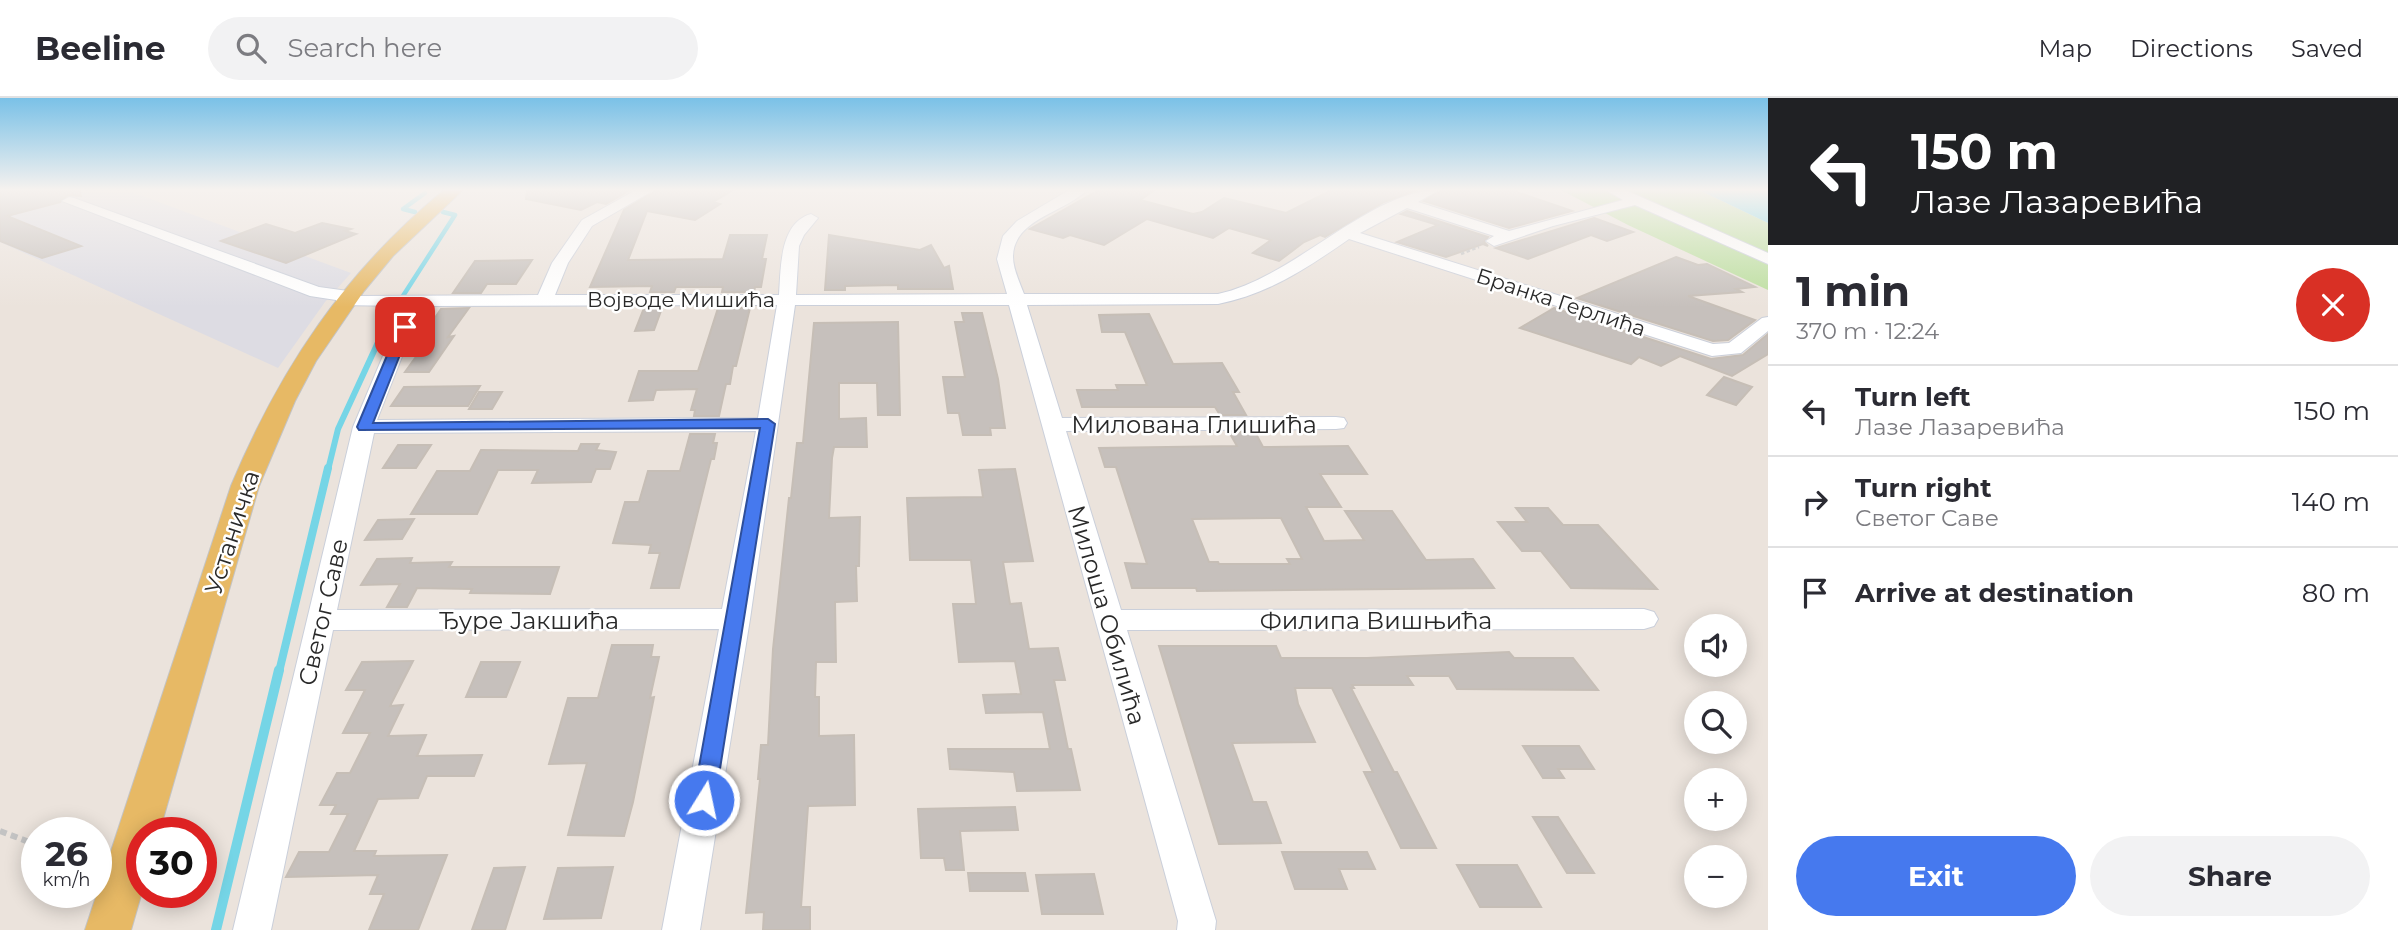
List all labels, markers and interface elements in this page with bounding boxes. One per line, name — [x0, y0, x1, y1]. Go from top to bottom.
search box — [208, 17, 698, 80]
text: Beeline — [35, 28, 166, 68]
icon: search — [232, 29, 270, 67]
text: Search here — [288, 32, 442, 64]
text: Map — [2039, 34, 2092, 63]
text: Directions — [2130, 34, 2253, 63]
text: Saved — [2291, 34, 2363, 63]
text: 150 m — [1911, 122, 2058, 181]
icon: left — [1796, 126, 1887, 217]
text: Лазе Лазаревића — [1911, 182, 2203, 221]
street label: Бранка Герлића — [1473, 263, 1649, 341]
text: 1 min — [1796, 265, 1910, 317]
button: close — [2296, 268, 2370, 342]
street label: Војводе Мишића — [587, 287, 775, 312]
pin — [375, 297, 435, 357]
icon: arrive — [386, 308, 424, 346]
text: 370 m · 12:24 — [1796, 317, 1939, 345]
text: Turn left — [1855, 381, 1971, 413]
icon: left — [1796, 392, 1834, 430]
text: 150 m — [2294, 395, 2370, 427]
street label: Милована Глишића — [1071, 410, 1317, 439]
text: Лазе Лазаревића — [1855, 413, 2065, 441]
street label: Устаничка — [198, 466, 266, 598]
text: Turn right — [1855, 472, 1991, 504]
icon: right — [1796, 483, 1834, 521]
text: 140 m — [2292, 486, 2370, 518]
street label: Милоша Обилића — [1062, 502, 1152, 728]
text: Светог Саве — [1855, 504, 1999, 532]
street label: Светог Саве — [292, 536, 354, 688]
icon: arrive — [1796, 574, 1834, 612]
text: Arrive at destination — [1855, 577, 2134, 609]
text: 80 m — [2302, 577, 2370, 609]
street label: Ђуре Јакшића — [439, 606, 619, 635]
street label: Филипа Вишњића — [1260, 606, 1492, 635]
map controls — [1684, 614, 1747, 908]
button: sound — [1684, 614, 1747, 677]
button: search — [1684, 691, 1747, 754]
position arrow — [667, 763, 741, 837]
button: + — [1684, 768, 1747, 831]
speed limit sign: 30 — [126, 817, 217, 908]
text: 26 — [45, 832, 88, 875]
button: Exit — [1796, 836, 2076, 916]
button: Share — [2090, 836, 2370, 916]
button: − — [1684, 845, 1747, 908]
text: km/h — [42, 869, 91, 891]

